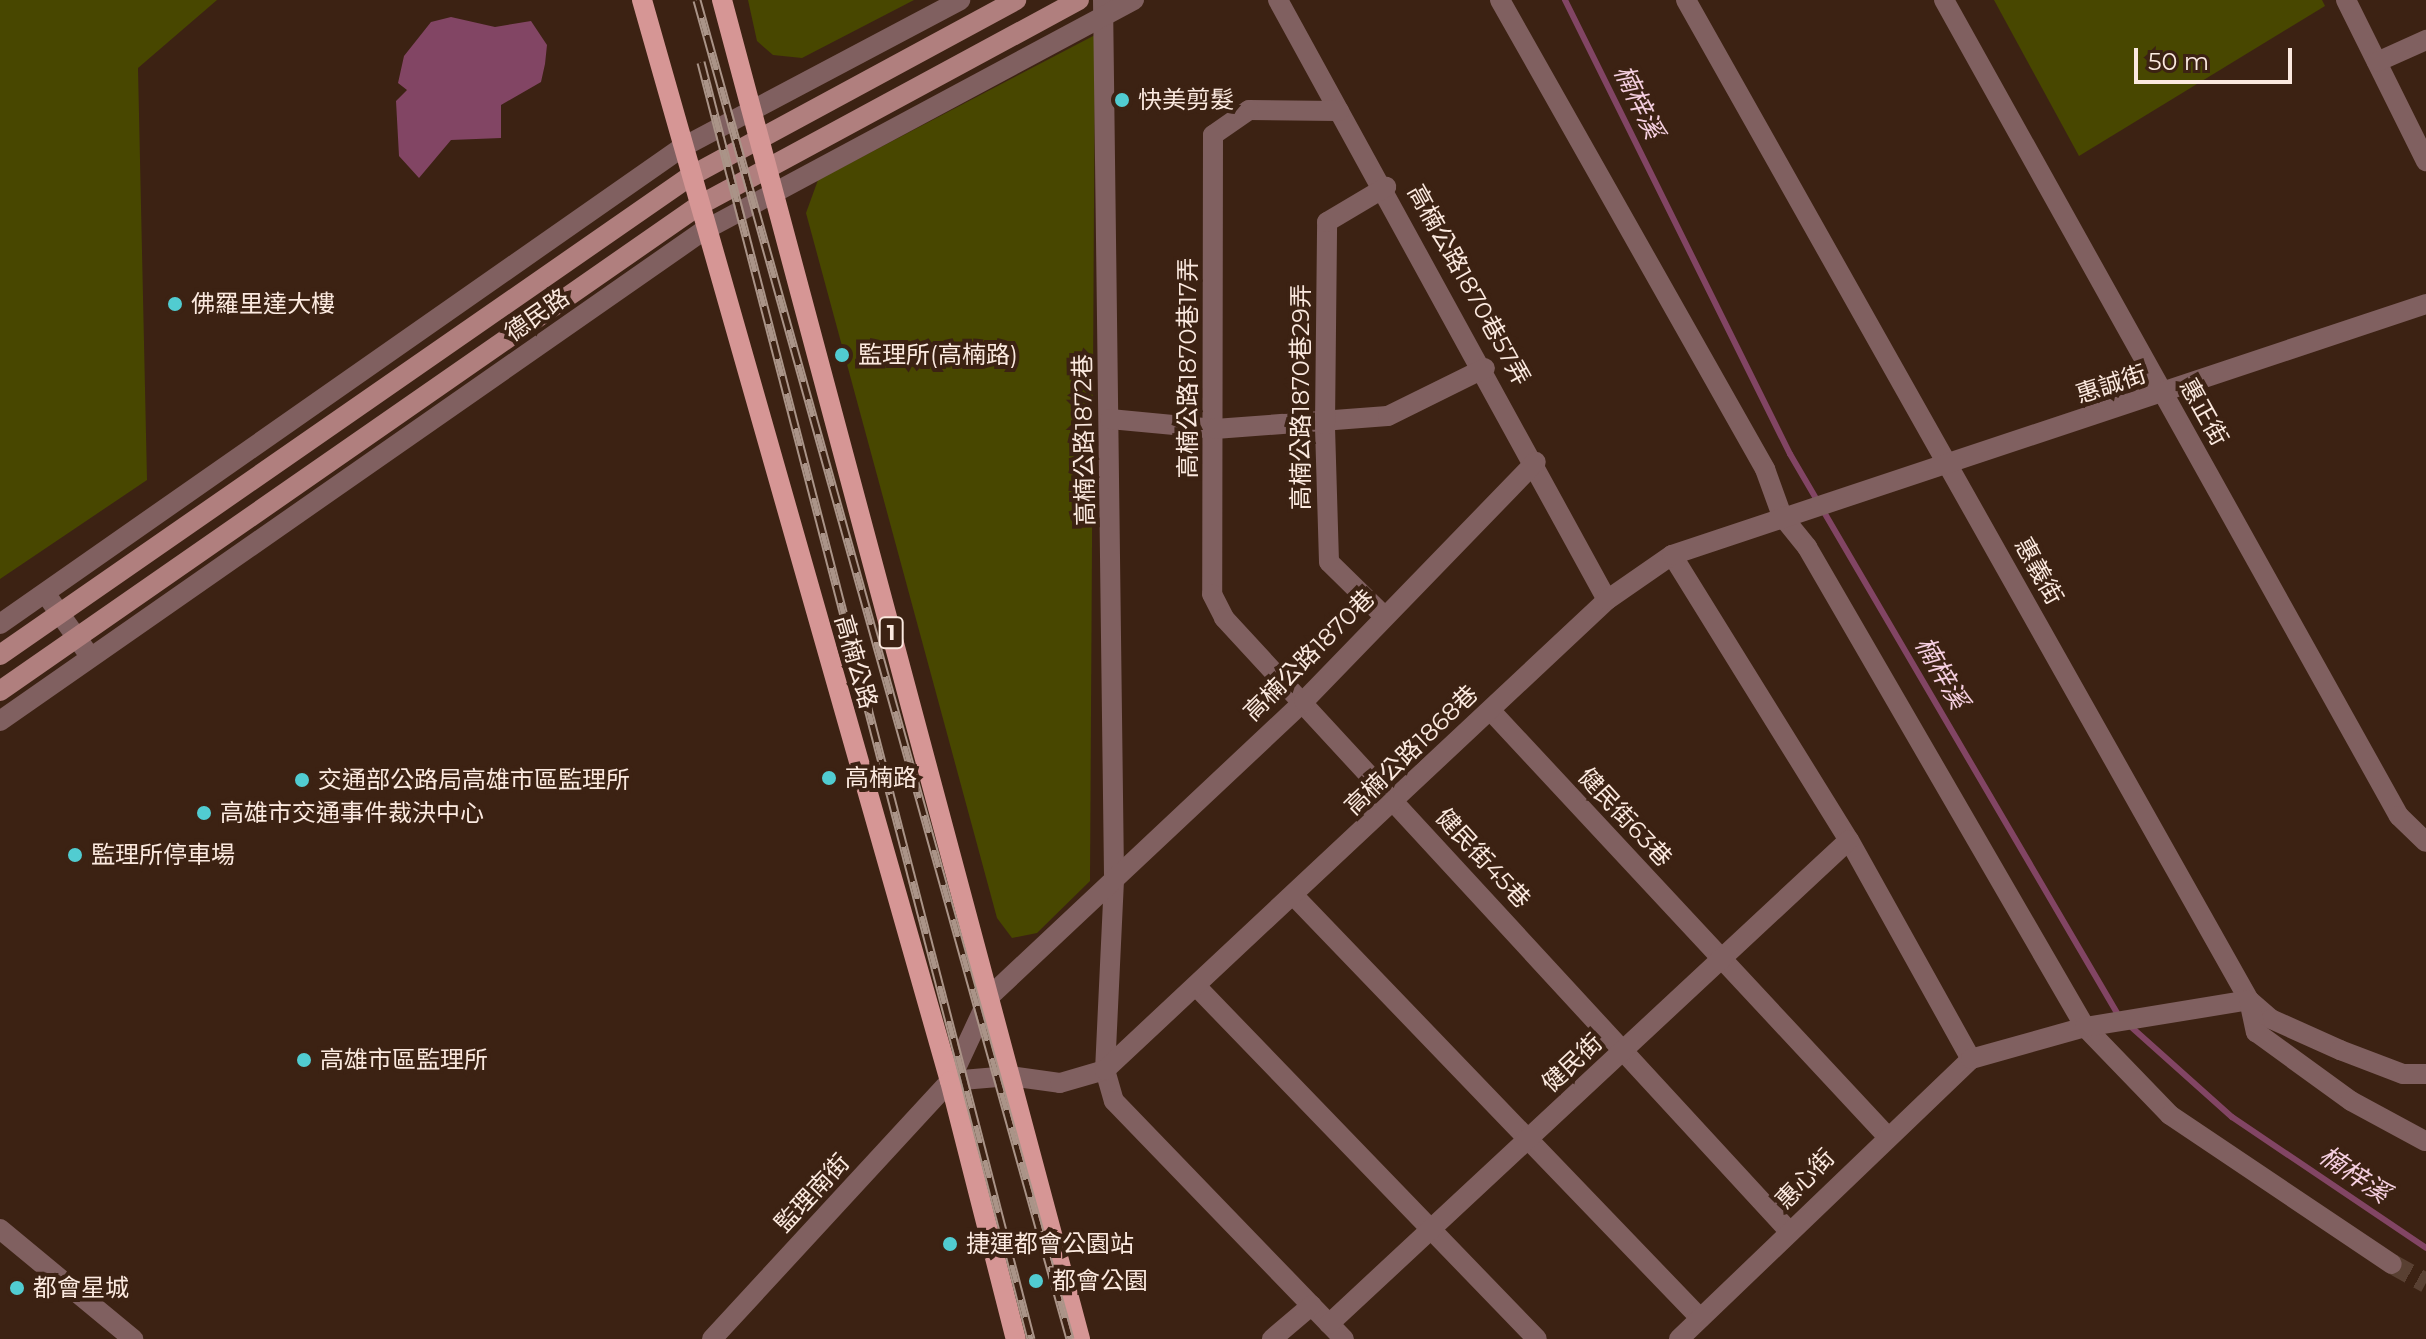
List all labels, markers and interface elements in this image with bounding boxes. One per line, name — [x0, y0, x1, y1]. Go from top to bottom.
scale bar — [2138, 32, 2296, 82]
text: 50 m — [2148, 47, 2209, 76]
water label: 楠梓溪 — [1607, 60, 1669, 144]
place label: 快美剪髮 — [1138, 86, 1234, 114]
marker: 快美剪髮 — [1113, 91, 1131, 109]
street label: 高楠公路1870巷57弄 — [1402, 180, 1536, 390]
street label: 高楠公路1870巷17弄 — [1174, 258, 1202, 478]
street label: 德民路 — [499, 283, 575, 347]
street label: 高楠公路1870巷29弄 — [1287, 284, 1315, 510]
place label: 佛羅里達大樓 — [191, 290, 335, 318]
marker: 佛羅里達大樓 — [166, 295, 184, 313]
place label: 監理所(高楠路) — [858, 341, 1018, 369]
marker: 監理所(高楠路) — [833, 346, 851, 364]
street label: 高楠公路1872巷 — [1068, 354, 1100, 526]
street label: 惠誠街 — [2072, 359, 2150, 409]
street label: 惠正街 — [2174, 374, 2234, 450]
street label: 惠義街 — [2009, 533, 2069, 609]
street label: 高楠公路1870巷 — [1237, 583, 1381, 727]
street label: 高楠公路 — [829, 612, 883, 712]
road number: 1 — [877, 615, 905, 651]
water label: 楠梓溪 — [1908, 631, 1974, 715]
street label: 高楠公路1868巷 — [1338, 679, 1484, 821]
street label: 健民街63巷 — [1572, 762, 1678, 872]
place label: 高楠路 — [845, 764, 917, 792]
place label: 交通部公路局高雄市區監理所 — [318, 766, 630, 794]
marker: 高楠路 — [820, 769, 838, 787]
marker: 交通部公路局高雄市區監理所 — [293, 771, 311, 789]
place label: 高雄市交通事件裁決中心 — [220, 799, 484, 827]
street label: 健民街45巷 — [1430, 802, 1536, 914]
marker: 高雄市交通事件裁決中心 — [195, 804, 213, 822]
place label: 監理所停車場 — [91, 841, 235, 869]
marker: 監理所停車場 — [66, 846, 84, 864]
street label: 健民街 — [1536, 1028, 1608, 1098]
place label: 高雄市區監理所 — [320, 1046, 488, 1074]
marker: 高雄市區監理所 — [295, 1051, 313, 1069]
water label: 楠梓溪 — [2313, 1140, 2395, 1210]
street label: 惠心街 — [1770, 1143, 1840, 1215]
street label: 監理南街 — [769, 1148, 855, 1238]
place label: 捷運都會公園站 — [966, 1230, 1134, 1258]
marker: 捷運都會公園站 — [941, 1235, 959, 1253]
place label: 都會公園 — [1052, 1267, 1148, 1295]
marker: 都會公園 — [1027, 1272, 1045, 1290]
place label: 都會星城 — [33, 1274, 129, 1302]
marker: 都會星城 — [8, 1279, 26, 1297]

